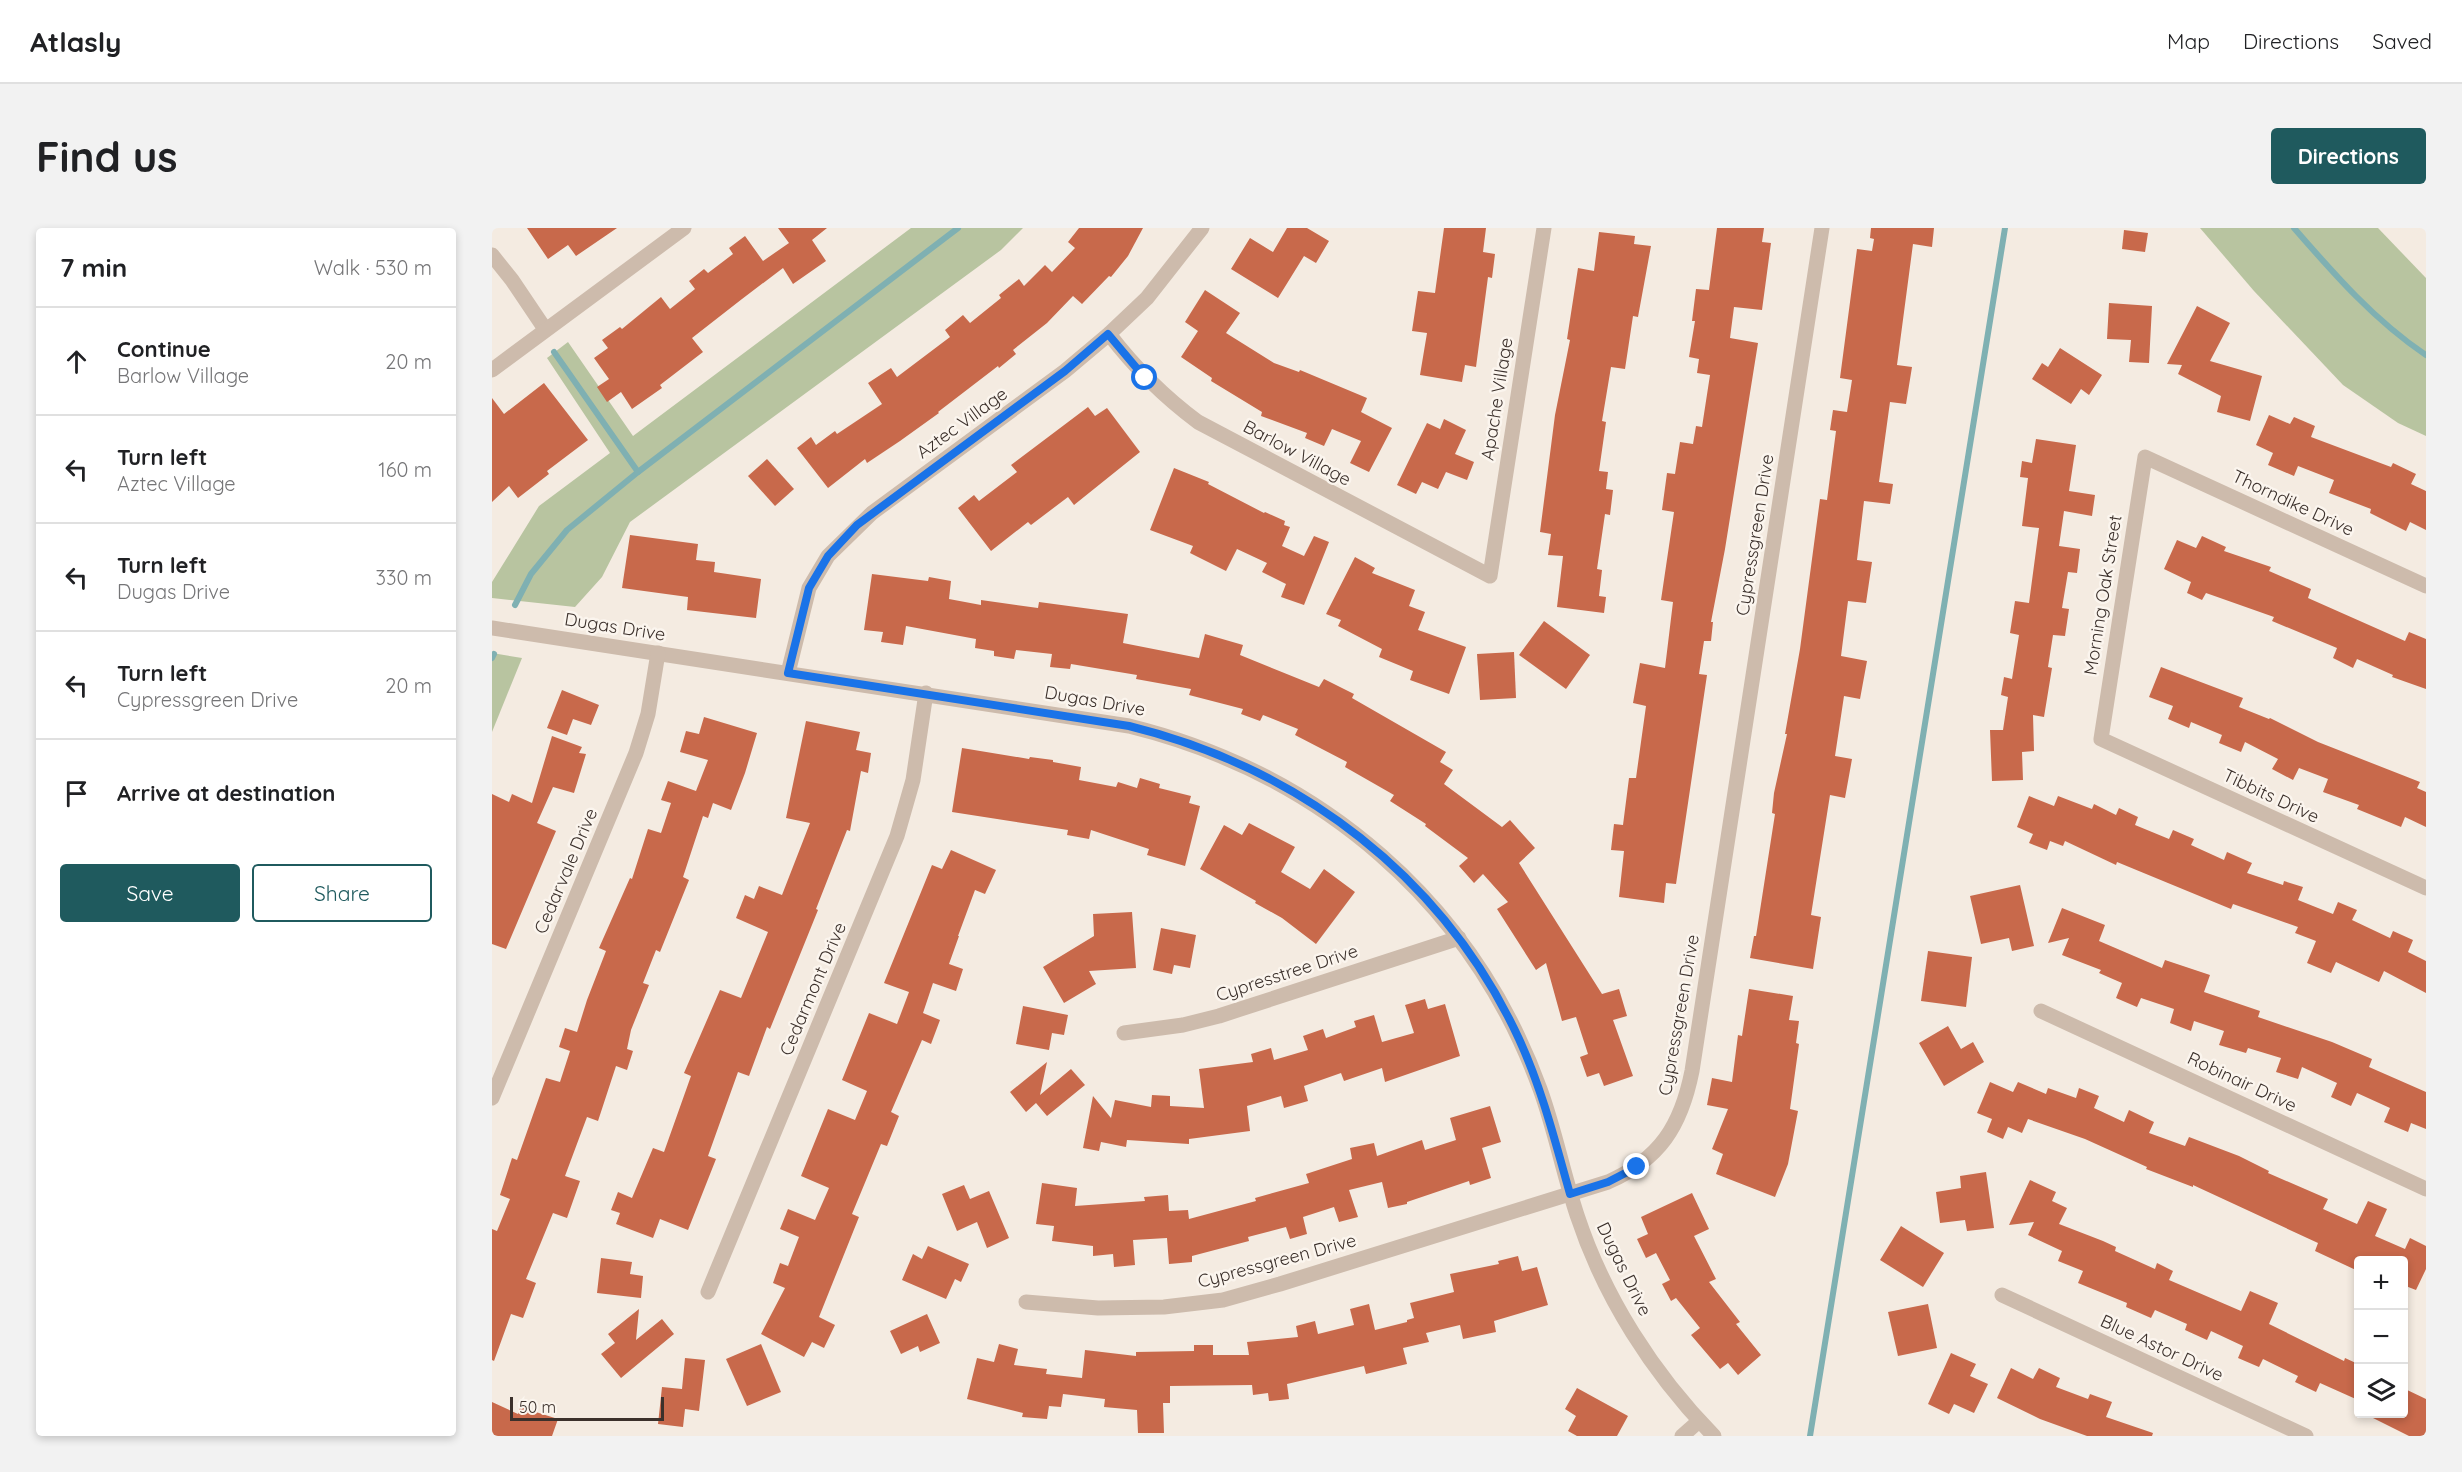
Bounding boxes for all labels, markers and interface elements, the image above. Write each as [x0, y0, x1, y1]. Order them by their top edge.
text: Atlasly [30, 24, 121, 59]
text: Map [2167, 28, 2210, 54]
text: Directions [2243, 28, 2339, 54]
text: Saved [2372, 28, 2432, 54]
button: Directions [2271, 128, 2426, 184]
text: Find us [36, 130, 178, 183]
text: 7 min [60, 251, 127, 284]
text: Walk · 530 m [314, 255, 432, 280]
text: Continue [117, 335, 211, 363]
street label: Apache Village [1475, 336, 1518, 462]
icon: ahead [60, 345, 93, 378]
text: 20 m [385, 349, 432, 374]
text: Barlow Village [117, 363, 249, 388]
route start [1131, 364, 1157, 390]
street label: Aztec Village [912, 382, 1012, 463]
street label: Barlow Village [1239, 414, 1355, 491]
text: Turn left [117, 443, 207, 471]
icon: left [60, 453, 93, 486]
street label: Cypressgreen Drive [1730, 453, 1779, 617]
text: 160 m [378, 457, 432, 482]
street label: Thorndike Drive [2229, 464, 2358, 541]
text: Aztec Village [117, 471, 236, 496]
street label: Morning Oak Street [2078, 513, 2127, 677]
text: Turn left [117, 551, 207, 579]
icon: left [60, 561, 93, 594]
text: 330 m [375, 565, 432, 590]
text: Dugas Drive [117, 579, 230, 604]
street label: Dugas Drive [563, 607, 667, 646]
text: Turn left [117, 659, 207, 687]
icon: left [60, 669, 93, 702]
text: 20 m [385, 673, 432, 698]
street label: Dugas Drive [1043, 680, 1147, 721]
text: Cypressgreen Drive [117, 687, 298, 712]
street label: Tibbits Drive [2219, 763, 2323, 828]
icon: arrive [60, 777, 93, 810]
text: Arrive at destination [117, 779, 335, 807]
street label: Cedarvale Drive [529, 804, 602, 937]
button: Save [60, 864, 240, 922]
button: Share [252, 864, 432, 922]
street label: Cedarmont Drive [774, 919, 851, 1059]
street label: Cypressgreen Drive [1653, 933, 1704, 1097]
street label: Cypresstree Drive [1213, 939, 1361, 1006]
street label: Robinair Drive [2184, 1046, 2301, 1117]
route end [1623, 1153, 1649, 1179]
street label: Dugas Drive [1592, 1218, 1657, 1320]
street label: Cypressgreen Drive [1195, 1228, 1359, 1293]
map controls [2354, 1256, 2408, 1418]
button: + [2354, 1256, 2408, 1310]
street label: Blue Astor Drive [2097, 1309, 2227, 1386]
button: − [2354, 1310, 2408, 1364]
button: layers [2354, 1364, 2408, 1418]
scale bar [510, 1394, 664, 1422]
text: 50 m [519, 1397, 556, 1417]

